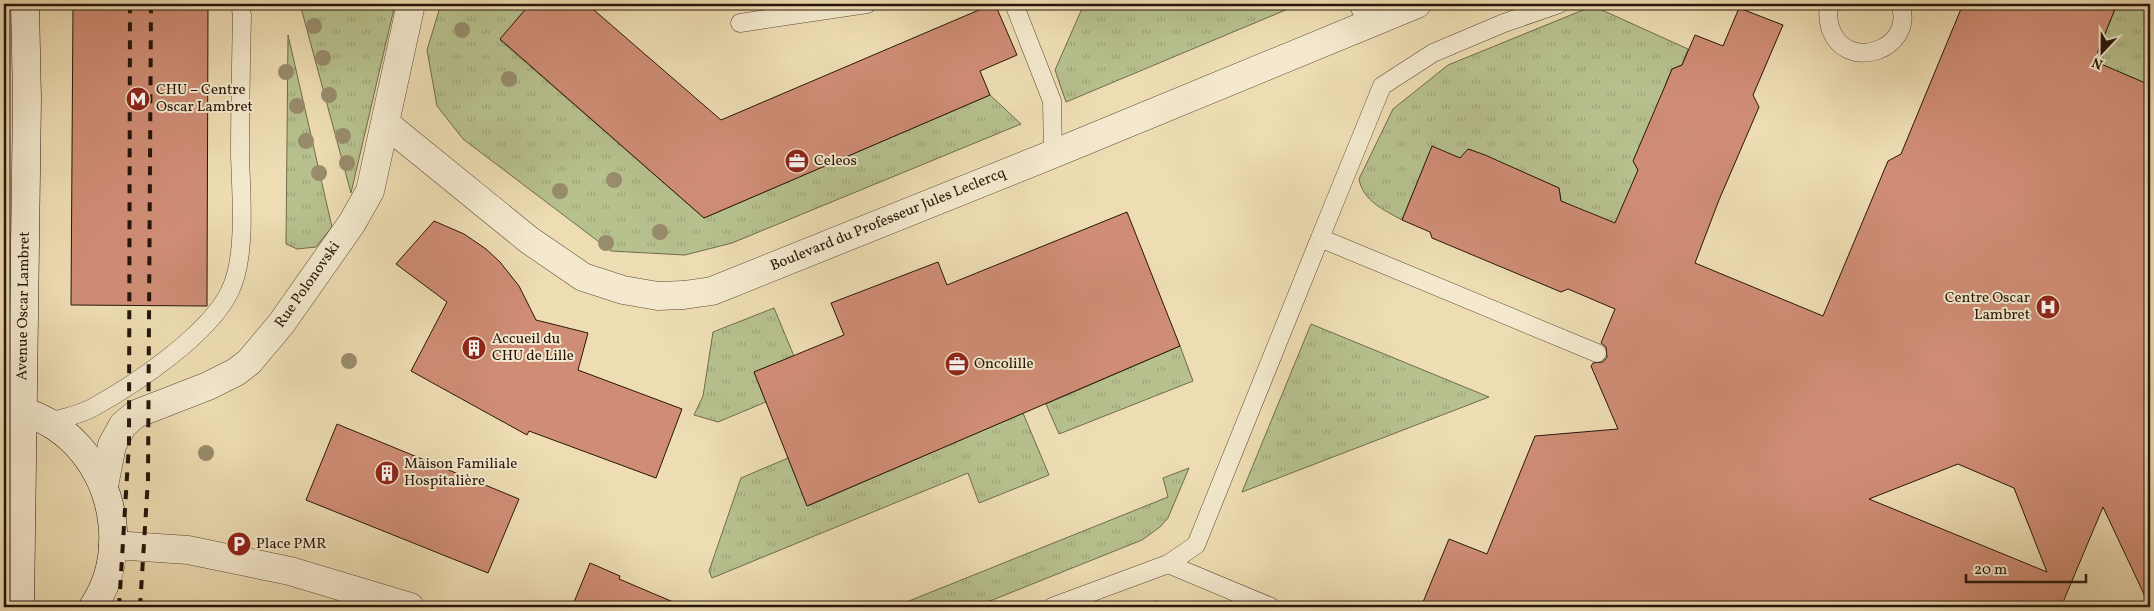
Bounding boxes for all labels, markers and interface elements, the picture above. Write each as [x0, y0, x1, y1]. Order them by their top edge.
north arrow [2076, 28, 2126, 78]
text: N [2089, 52, 2106, 73]
place label: CHU – Centre Oscar Lambret [156, 80, 253, 118]
metro station icon: CHU – Centre Oscar Lambret [125, 86, 151, 112]
office icon: Celeos [784, 148, 810, 174]
place label: Celeos [814, 151, 857, 172]
street label: Boulevard du Professeur Jules Leclercq [767, 163, 1010, 277]
street label: Avenue Oscar Lambret [12, 231, 36, 381]
street label: Rue Polonovski [270, 237, 346, 333]
place label: Centre Oscar Lambret [1945, 288, 2030, 326]
hospital icon: Centre Oscar Lambret [2035, 294, 2061, 320]
place label: Accueil du CHU de Lille [492, 329, 574, 367]
building icon: Accueil du CHU de Lille [461, 335, 487, 361]
office icon: Oncolille [944, 351, 970, 377]
place label: Oncolille [974, 354, 1034, 375]
place label: Maison Familiale Hospitalière [404, 454, 517, 492]
building icon: Maison Familiale Hospitalière [374, 460, 400, 486]
parking icon: Place PMR [226, 531, 252, 557]
place label: Place PMR [256, 534, 326, 555]
scale bar [1966, 551, 2086, 583]
text: 20 m [1974, 560, 2007, 581]

